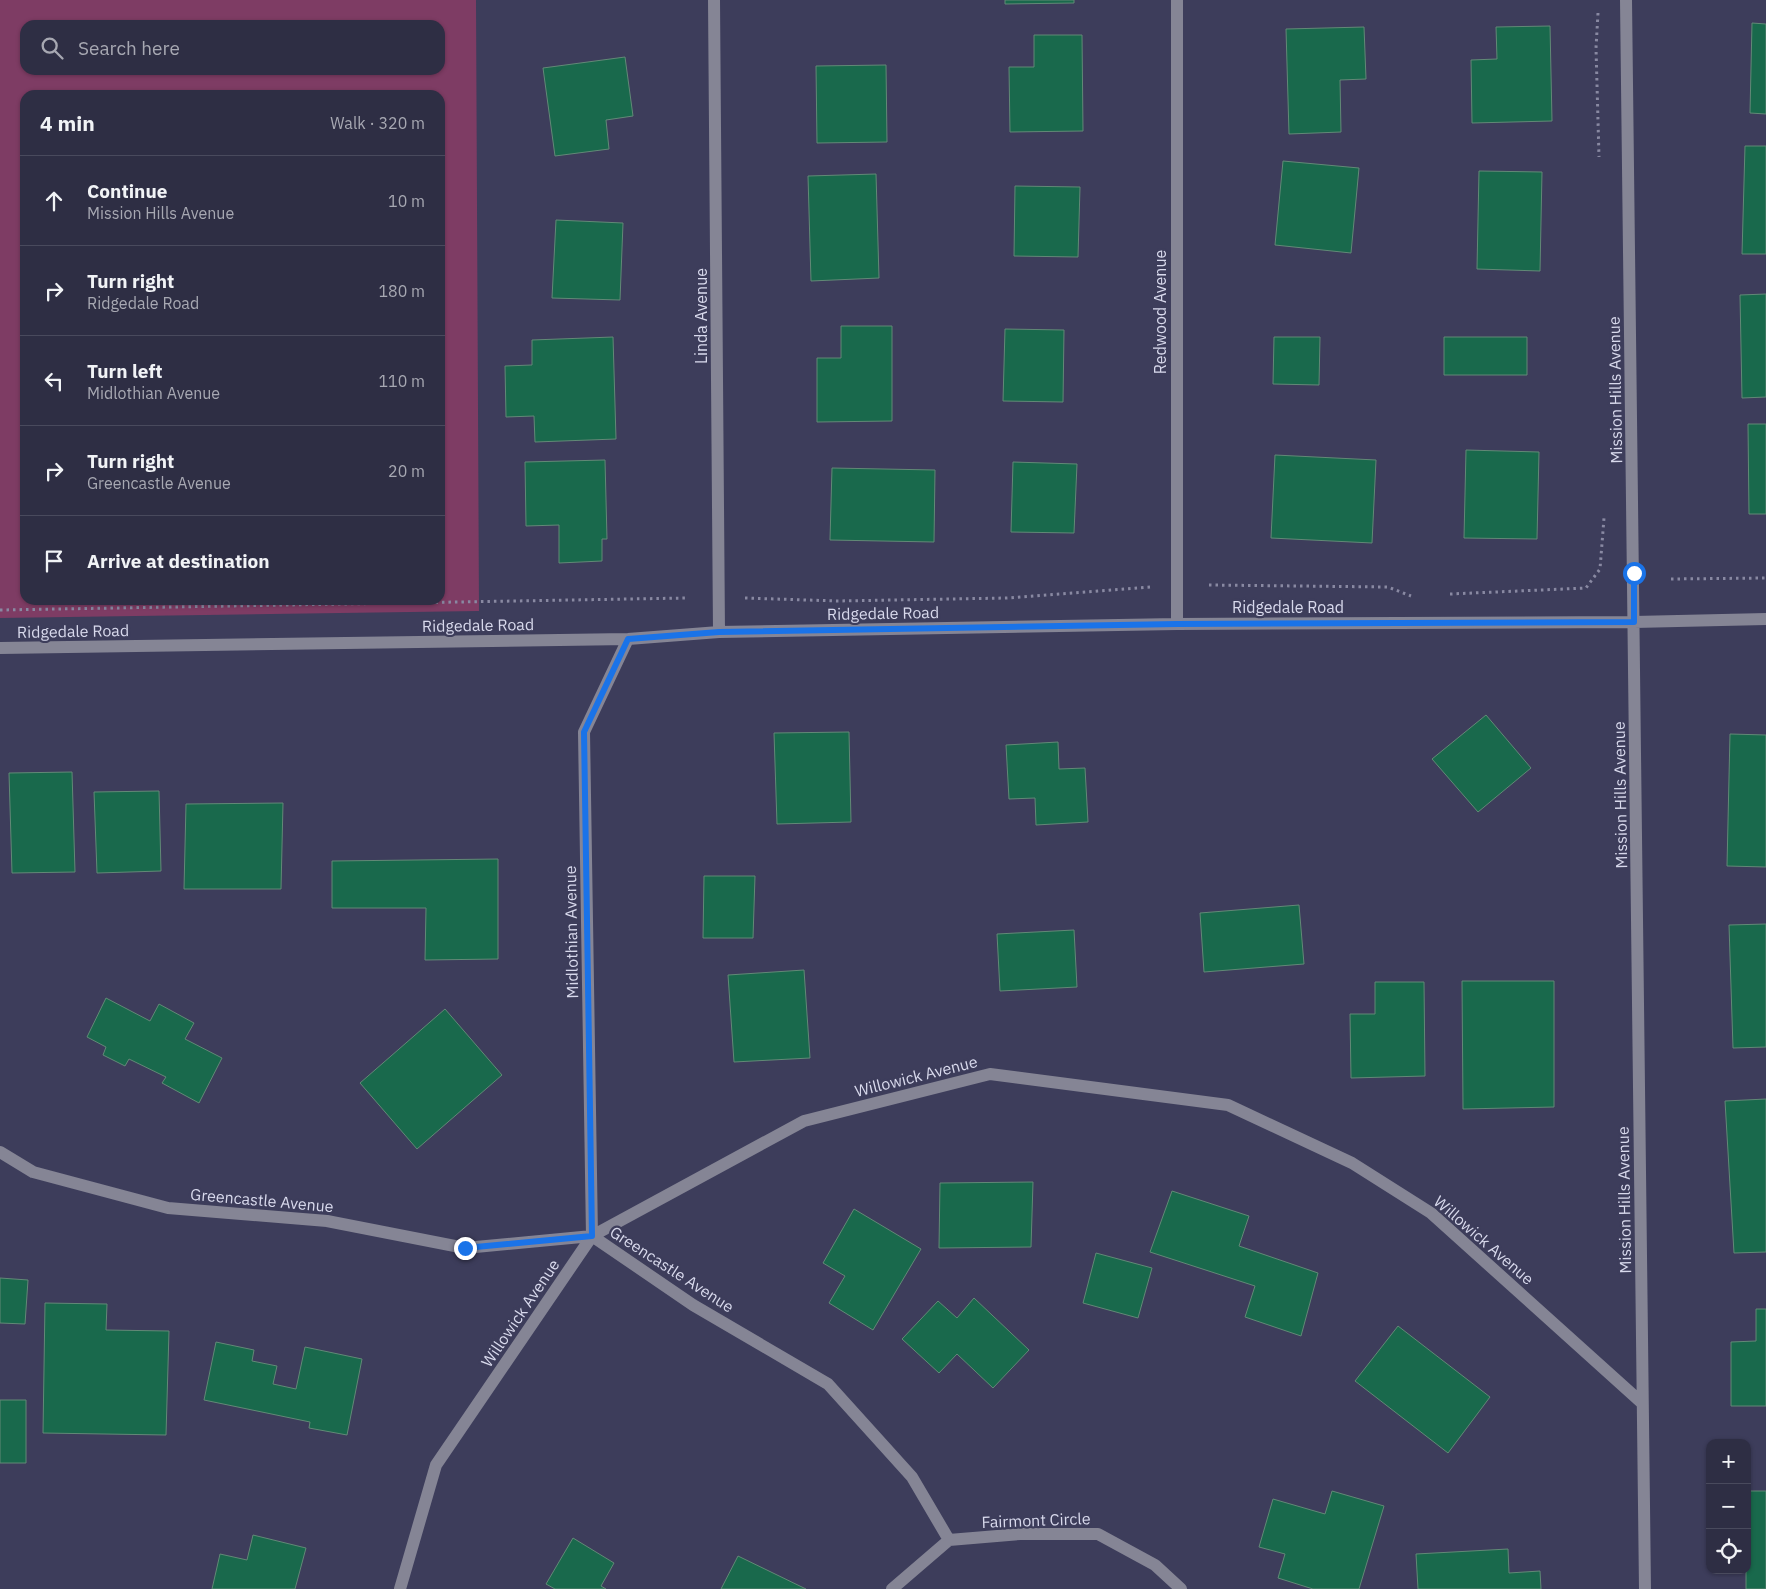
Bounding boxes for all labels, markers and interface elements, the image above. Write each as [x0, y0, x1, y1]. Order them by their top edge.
search box [20, 20, 445, 75]
icon: search [38, 34, 66, 62]
text: Search here [78, 36, 180, 60]
text: 4 min [40, 109, 95, 137]
text: Walk · 320 m [330, 113, 425, 133]
text: Continue [87, 179, 167, 203]
icon: ahead [40, 187, 68, 215]
text: 10 m [388, 191, 425, 211]
text: Mission Hills Avenue [87, 203, 234, 223]
street label: Redwood Avenue [1150, 249, 1170, 374]
street label: Linda Avenue [691, 268, 711, 364]
text: Turn right [87, 269, 174, 293]
icon: right [40, 277, 68, 305]
text: 180 m [378, 281, 425, 301]
text: Ridgedale Road [87, 293, 199, 313]
street label: Mission Hills Avenue [1604, 316, 1626, 464]
text: Turn left [87, 359, 163, 383]
icon: left [40, 367, 68, 395]
text: 110 m [378, 371, 425, 391]
text: Midlothian Avenue [87, 383, 220, 403]
text: Turn right [87, 449, 174, 473]
icon: right [40, 457, 68, 485]
text: 20 m [388, 461, 425, 481]
text: Greencastle Avenue [87, 473, 231, 493]
icon: arrive [40, 547, 68, 575]
text: Arrive at destination [87, 549, 270, 573]
route start [1623, 562, 1646, 585]
street label: Ridgedale Road [1232, 597, 1344, 617]
street label: Ridgedale Road [827, 602, 939, 624]
street label: Ridgedale Road [422, 614, 534, 636]
street label: Ridgedale Road [17, 620, 129, 642]
street label: Mission Hills Avenue [1609, 721, 1631, 869]
street label: Midlothian Avenue [560, 865, 582, 999]
street label: Willowick Avenue [853, 1051, 980, 1101]
street label: Mission Hills Avenue [1613, 1126, 1635, 1274]
street label: Greencastle Avenue [190, 1184, 335, 1216]
street label: Willowick Avenue [1430, 1191, 1538, 1289]
street label: Greencastle Avenue [606, 1221, 738, 1317]
route end [454, 1237, 477, 1260]
street label: Willowick Avenue [477, 1255, 564, 1371]
map controls [1706, 1439, 1751, 1574]
button: + [1706, 1439, 1751, 1484]
button: − [1706, 1484, 1751, 1529]
street label: Fairmont Circle [981, 1508, 1091, 1532]
button: locate [1706, 1529, 1751, 1574]

